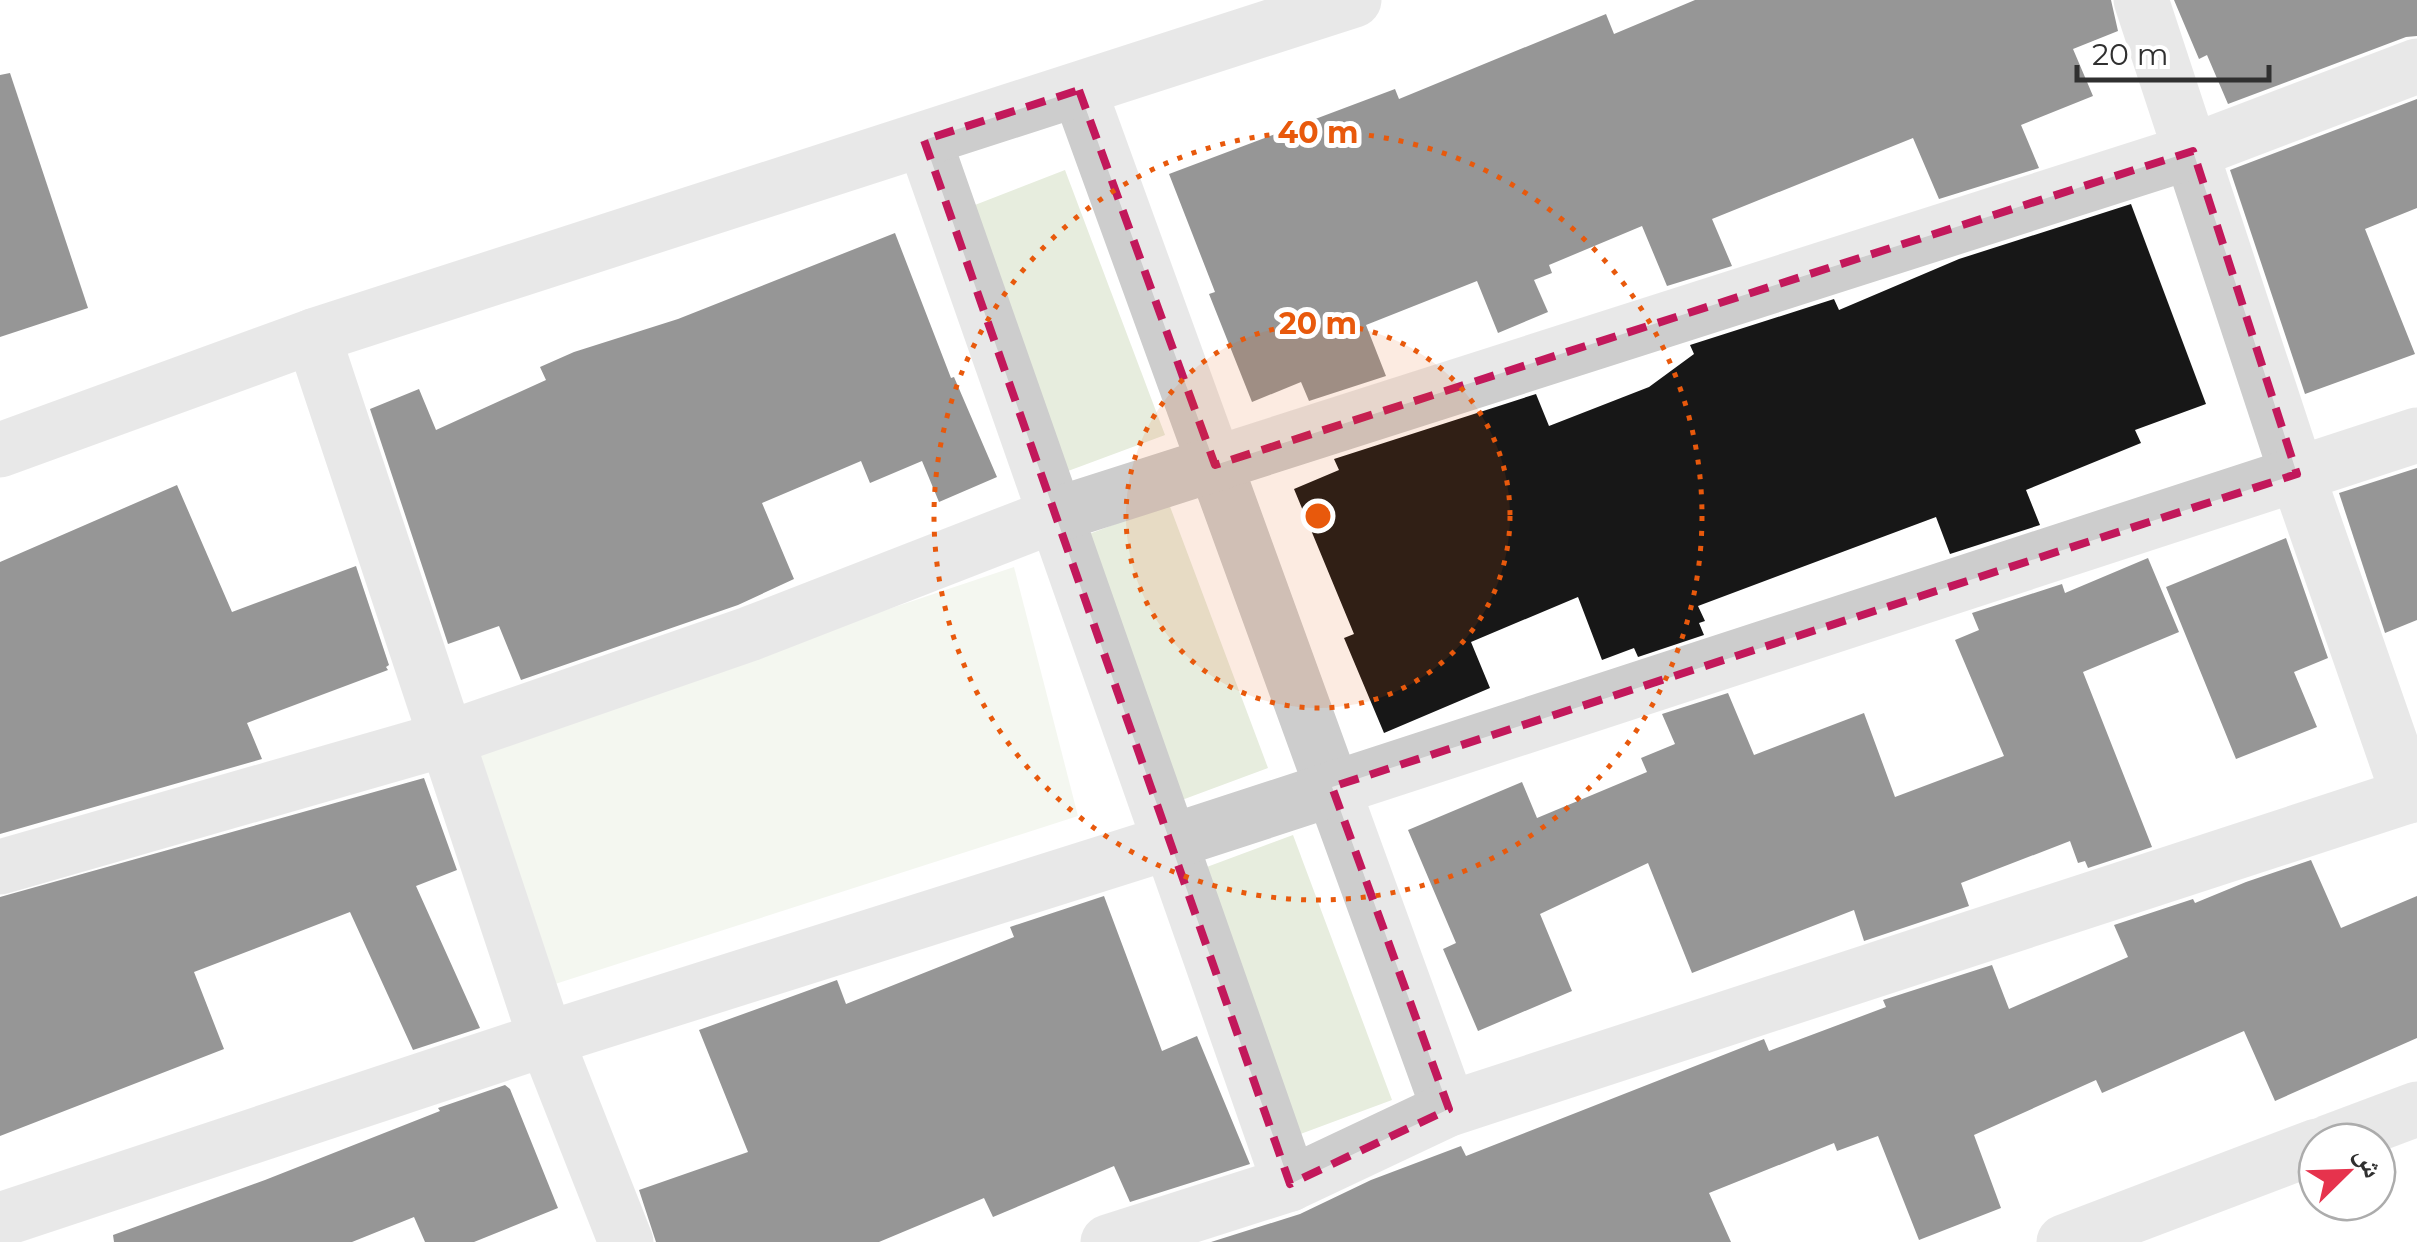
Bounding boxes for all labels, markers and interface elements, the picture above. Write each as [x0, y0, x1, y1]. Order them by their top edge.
scale bar [2077, 20, 2270, 82]
text: 20 m [2092, 36, 2169, 73]
text: 40 m [1278, 114, 1359, 151]
text: 20 m [1279, 305, 1357, 342]
centre of rings [1300, 498, 1336, 534]
north arrow [2297, 1122, 2397, 1222]
text: ش [2349, 1142, 2391, 1183]

